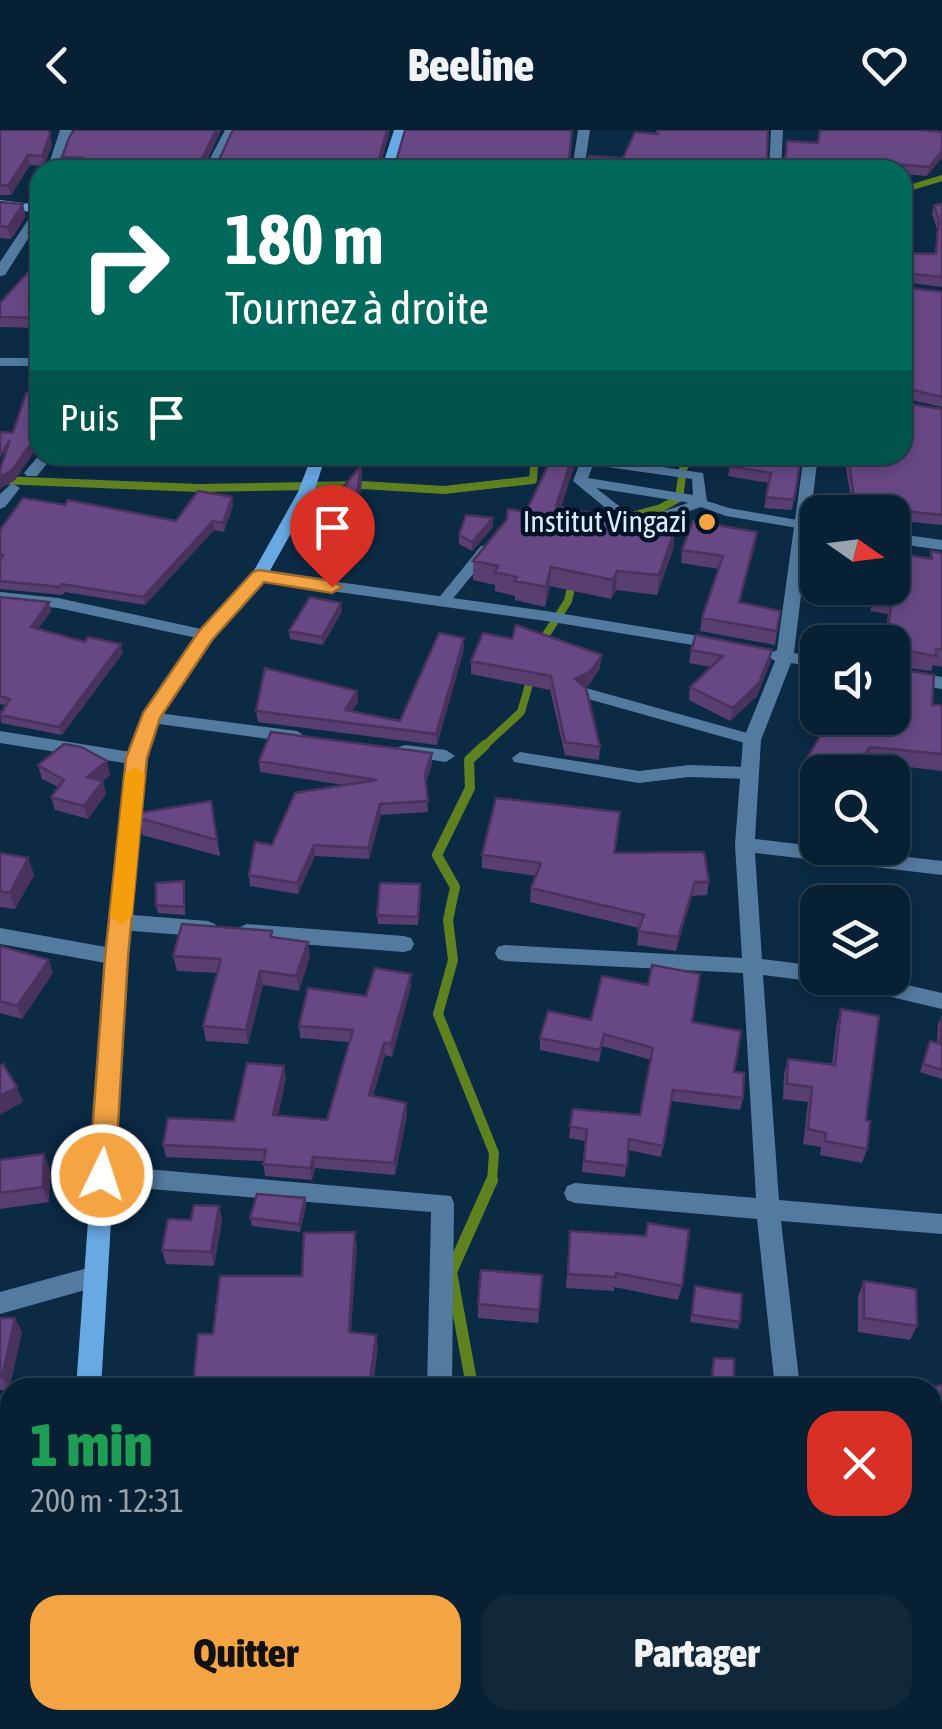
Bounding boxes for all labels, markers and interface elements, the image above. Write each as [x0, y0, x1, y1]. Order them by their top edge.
icon: back [30, 38, 85, 93]
icon: heart [857, 38, 912, 93]
text: Beeline [408, 39, 534, 91]
text: 180 m [225, 199, 384, 279]
icon: right [60, 200, 190, 330]
text: Tournez à droite [225, 282, 489, 334]
icon: arrive [139, 390, 194, 445]
text: Puis [60, 396, 119, 439]
pin [290, 485, 375, 588]
north arrow [800, 495, 910, 605]
map controls [800, 495, 910, 995]
icon: arrive [305, 500, 360, 555]
place label: Institut Vingazi [523, 504, 687, 538]
marker: Institut Vingazi [696, 511, 718, 533]
button: sound [800, 625, 910, 735]
button: search [800, 755, 910, 865]
button: layers [800, 885, 910, 995]
position arrow [50, 1123, 154, 1227]
text: 1 min [30, 1410, 153, 1479]
button: close [807, 1411, 912, 1516]
text: 200 m · 12:31 [30, 1482, 184, 1519]
button: Quitter [30, 1595, 461, 1710]
button: Partager [481, 1595, 912, 1710]

